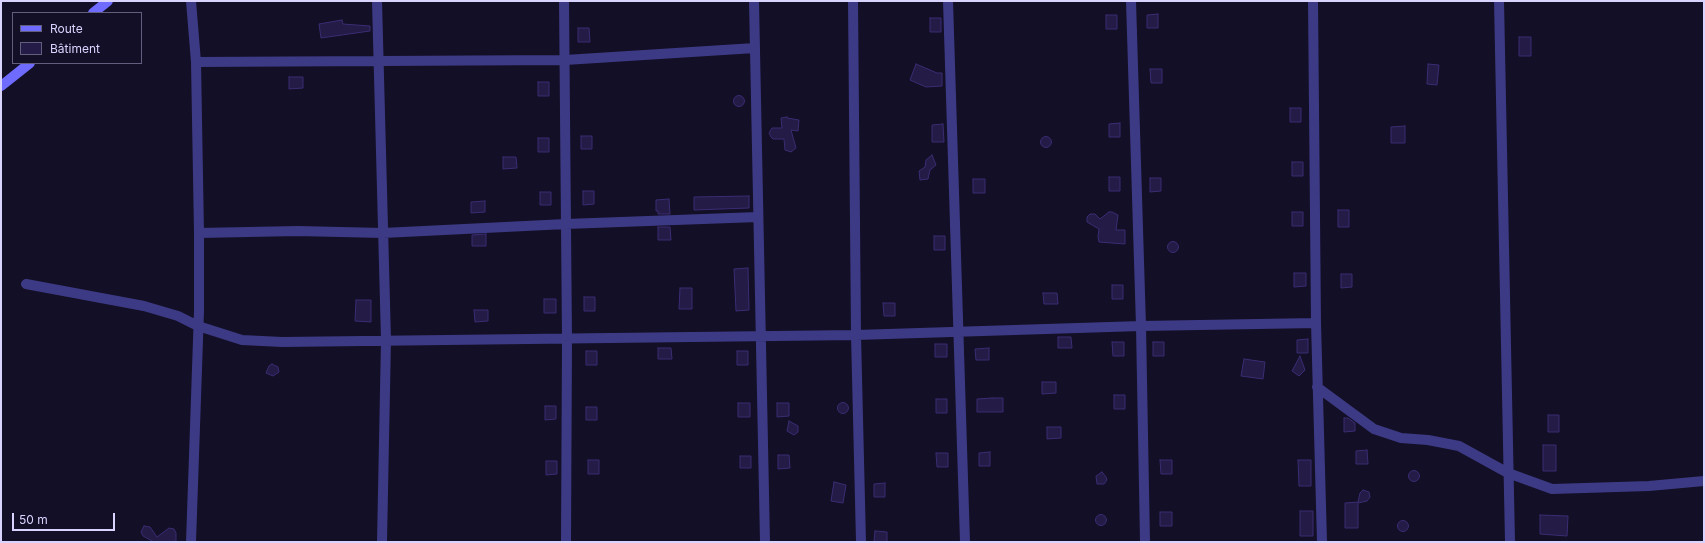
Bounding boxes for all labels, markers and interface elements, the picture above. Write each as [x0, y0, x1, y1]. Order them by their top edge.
legend [12, 12, 142, 64]
text: Route [50, 21, 83, 36]
text: Bâtiment [50, 41, 100, 56]
scale bar [14, 505, 117, 531]
text: 50 m [19, 512, 48, 527]

